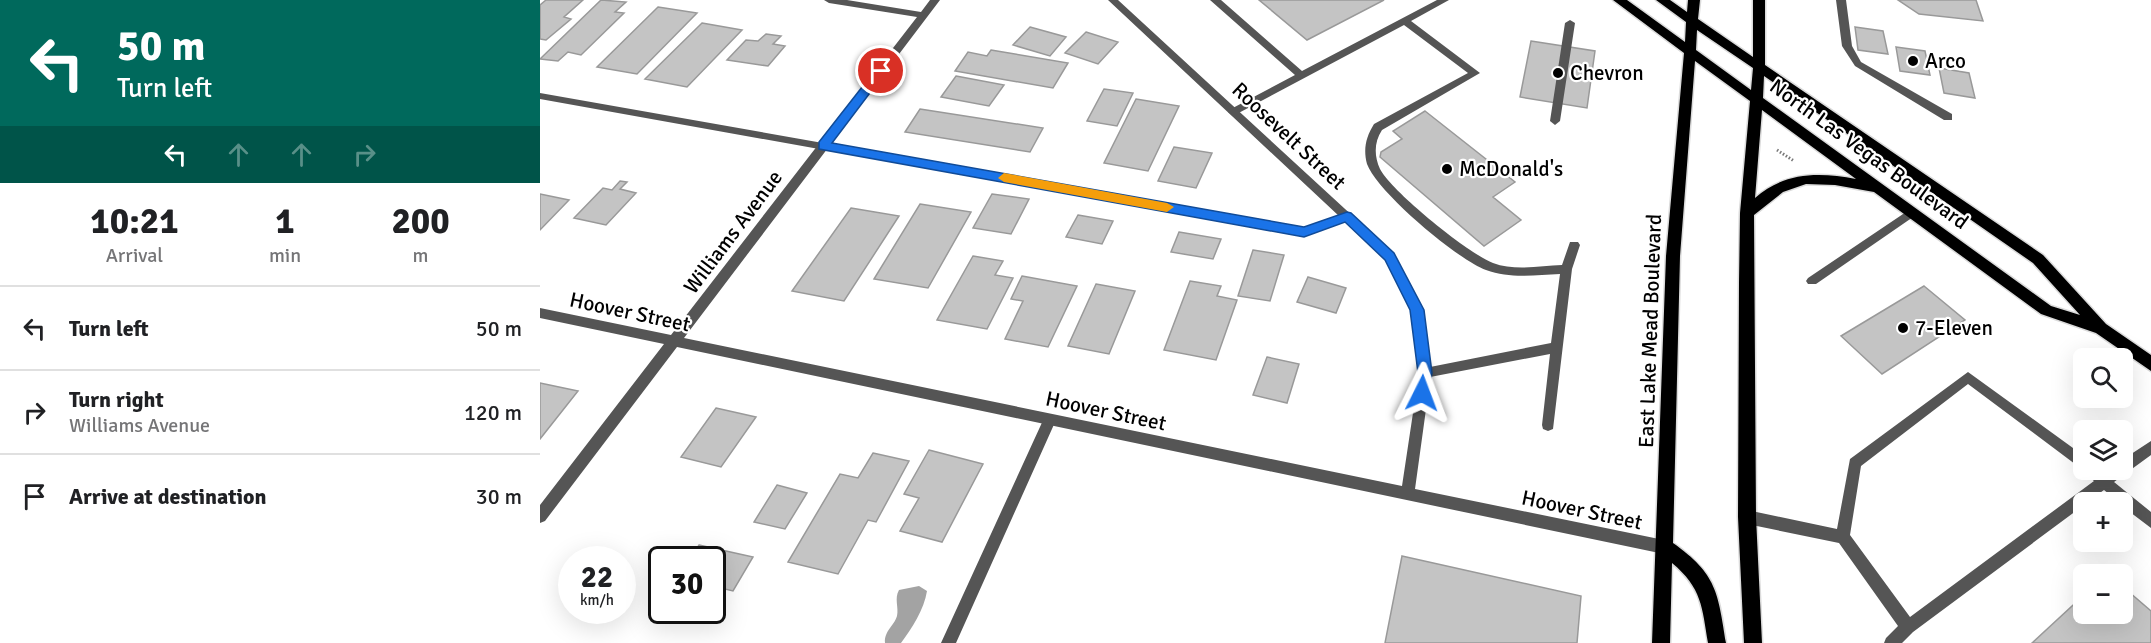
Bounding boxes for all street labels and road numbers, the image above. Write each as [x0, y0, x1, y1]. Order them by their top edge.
street label: North Las Vegas Boulevard [1765, 73, 1973, 235]
street label: Roosevelt Street [1227, 77, 1351, 195]
street label: Williams Avenue [678, 165, 788, 299]
street label: East Lake Mead Boulevard [1633, 214, 1667, 448]
street label: Hoover Street [567, 287, 693, 337]
street label: Hoover Street [1043, 386, 1169, 436]
street label: Hoover Street [1519, 485, 1645, 535]

